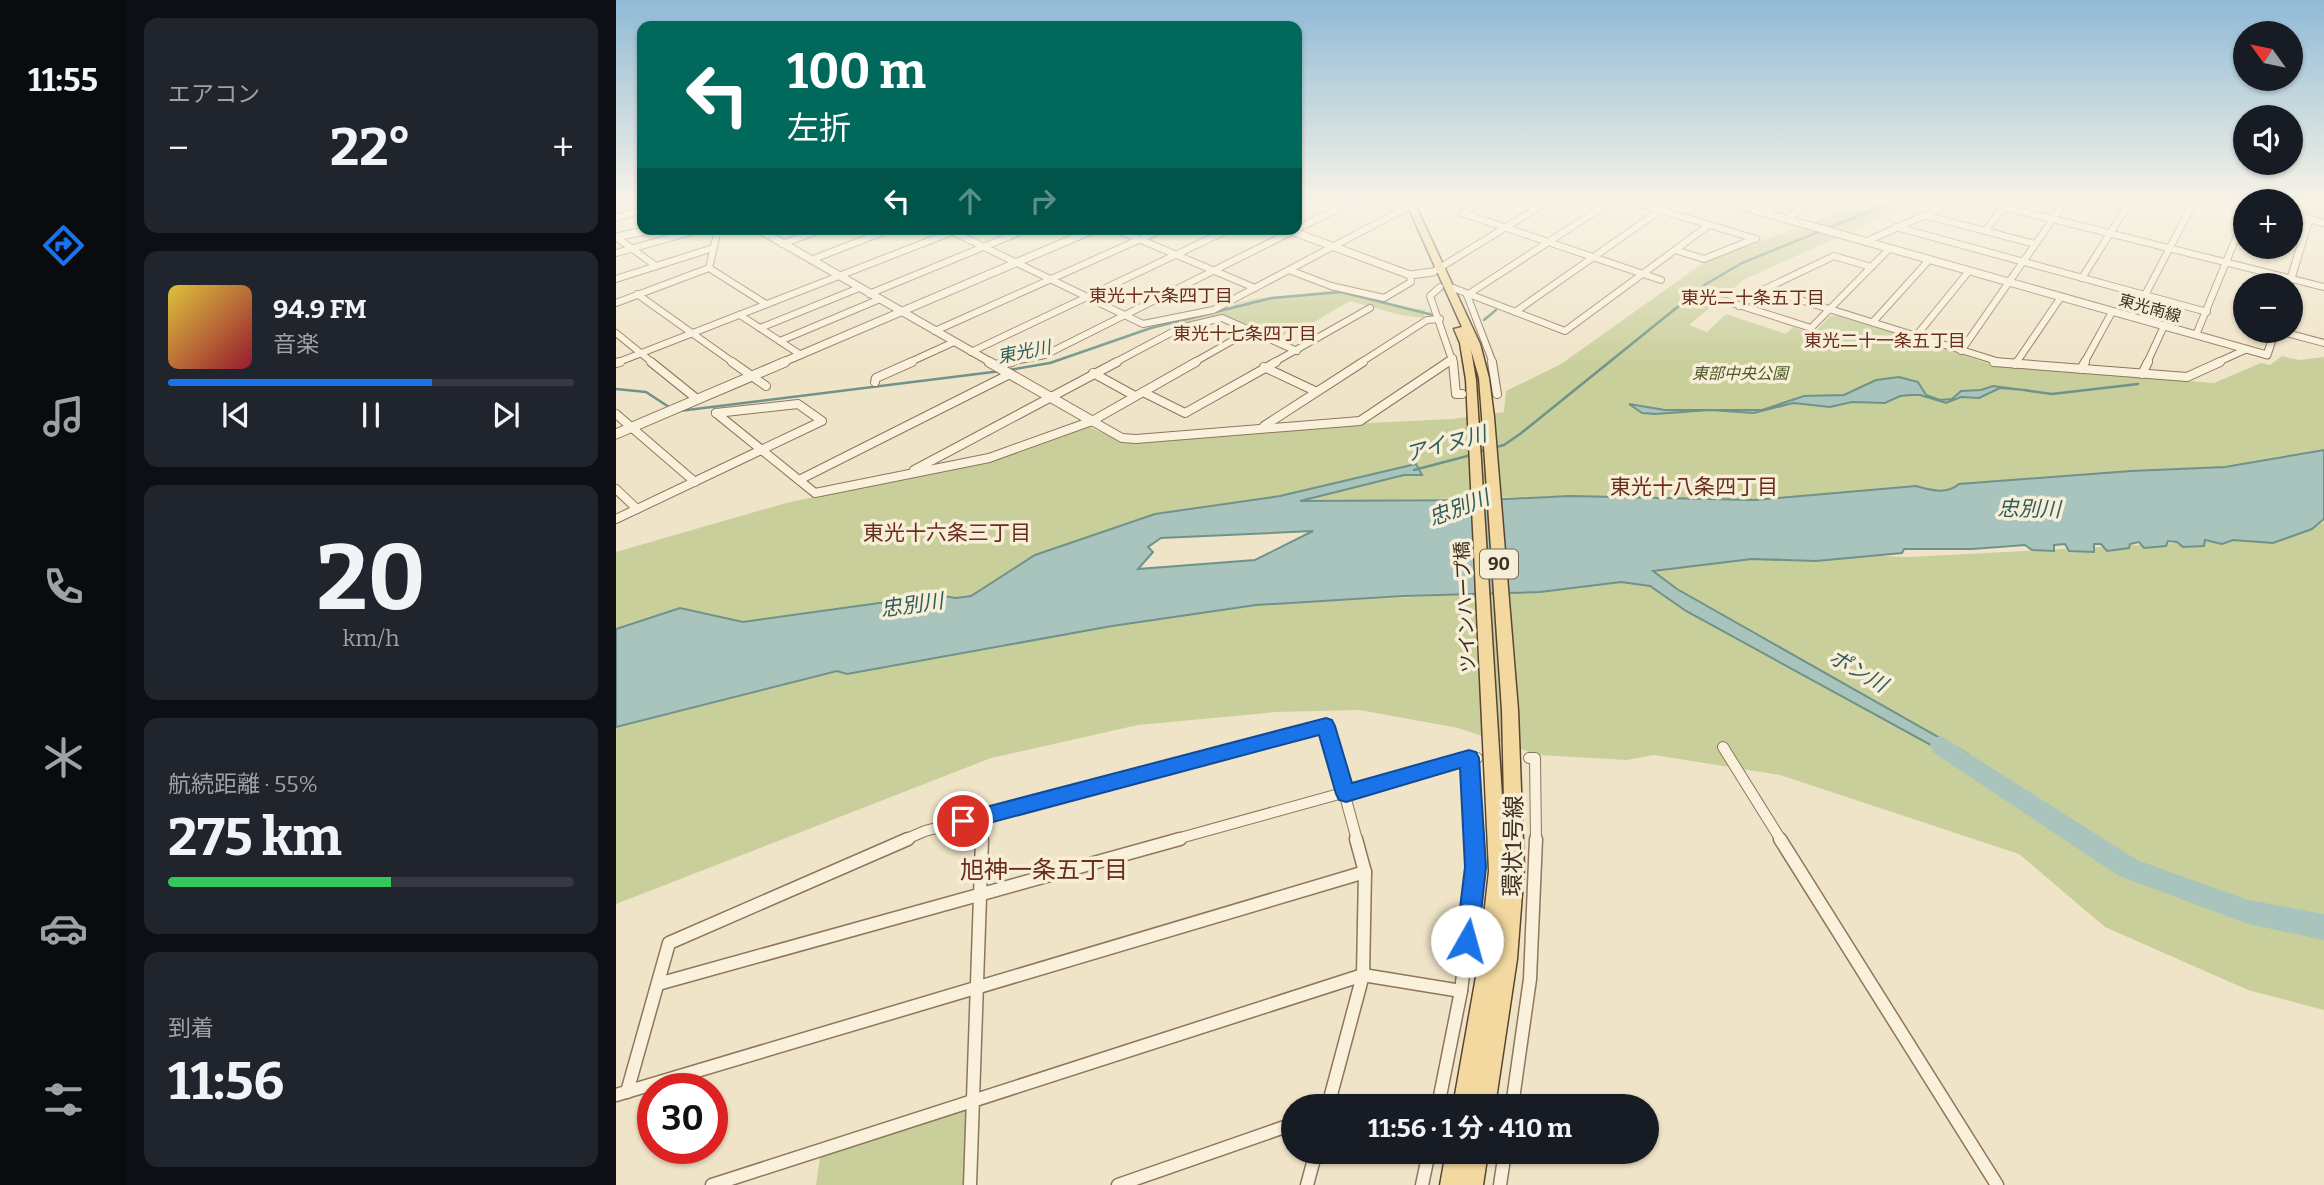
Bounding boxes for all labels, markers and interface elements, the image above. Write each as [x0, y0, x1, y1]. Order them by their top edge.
north arrow [2233, 21, 2303, 91]
map controls [2233, 21, 2303, 343]
text: 100 m [787, 42, 926, 101]
icon: left [672, 49, 763, 140]
text: 11:55 [28, 61, 98, 99]
text: エアコン [168, 80, 260, 108]
button: sound [2233, 105, 2303, 175]
text: 左折 [787, 109, 851, 147]
text: 22° [330, 116, 411, 179]
text: − [168, 125, 189, 171]
text: + [552, 125, 574, 171]
icon: left [878, 182, 916, 220]
icon: ahead [951, 182, 989, 220]
icon: right [1024, 182, 1062, 220]
button: + [2233, 189, 2303, 259]
icon: directions [39, 221, 88, 270]
button: − [2233, 273, 2303, 343]
district label: 東光十六条四丁目 [1089, 285, 1233, 307]
district label: 東光二十条五丁目 [1681, 287, 1825, 309]
street label: 東光南線 [2117, 290, 2183, 326]
text: 94.9 FM [273, 294, 367, 325]
district label: 東光十七条四丁目 [1173, 323, 1317, 345]
text: 音楽 [273, 330, 319, 358]
district label: 東光二十一条五丁目 [1804, 330, 1966, 352]
water label: 東光川 [995, 336, 1055, 368]
park label: 東部中央公園 [1692, 364, 1790, 383]
icon: music [39, 392, 88, 441]
icon: previous [217, 396, 255, 434]
icon: pause [352, 396, 390, 434]
icon: next [487, 396, 525, 434]
water label: アイヌ川 [1403, 420, 1491, 467]
district label: 東光十八条四丁目 [1610, 474, 1778, 500]
water label: 忠別川 [1425, 484, 1495, 531]
water label: 忠別川 [1997, 495, 2063, 523]
district label: 東光十六条三丁目 [863, 520, 1031, 546]
text: 20 [316, 524, 426, 633]
street label: ツインハープ橋 [1450, 541, 1480, 673]
road number: 90 [1480, 550, 1518, 578]
icon: phone [39, 562, 88, 611]
water label: 忠別川 [879, 587, 947, 622]
text: km/h [343, 624, 399, 652]
water label: ポン川 [1824, 644, 1894, 699]
icon: climate [39, 733, 88, 782]
text: 航続距離 · 55% [168, 770, 318, 798]
pin [933, 791, 993, 851]
street label: 環状1号線 [1498, 795, 1528, 897]
icon: arrive [944, 802, 982, 840]
text: 275 km [168, 806, 342, 869]
district label: 旭神一条五丁目 [960, 856, 1128, 884]
icon: car [39, 904, 88, 953]
position arrow [1430, 904, 1504, 978]
text: 到着 [168, 1014, 214, 1042]
text: 11:56 [168, 1050, 284, 1113]
speed limit sign: 30 [637, 1073, 728, 1164]
icon: filters [39, 1075, 88, 1124]
text: 11:56 · 1 分 · 410 m [1368, 1113, 1572, 1144]

